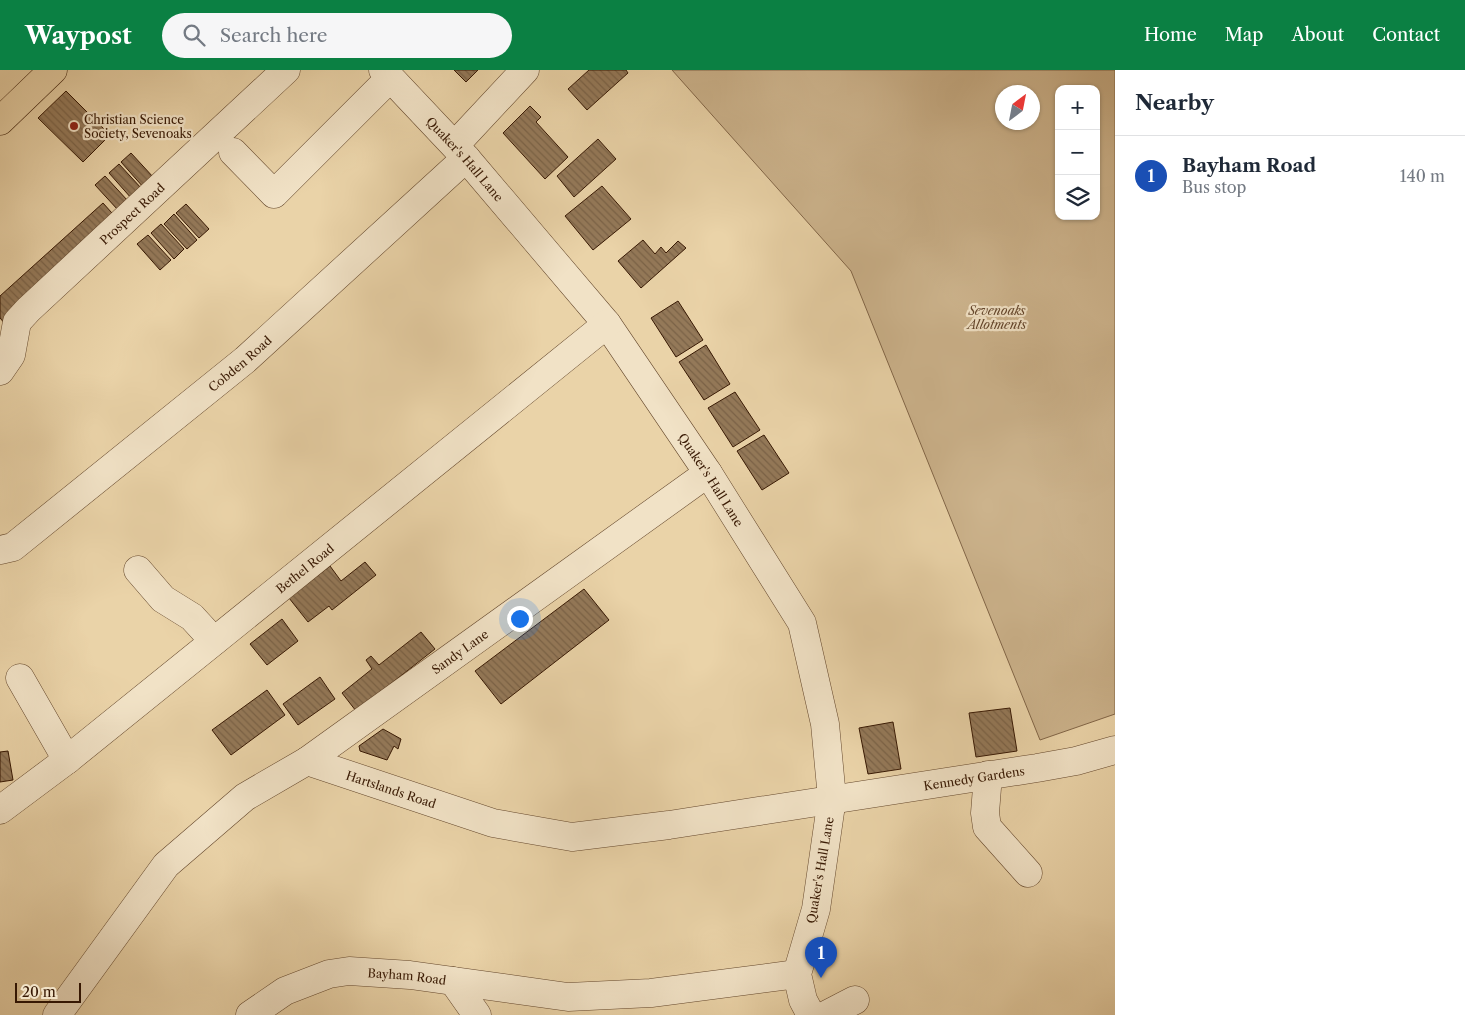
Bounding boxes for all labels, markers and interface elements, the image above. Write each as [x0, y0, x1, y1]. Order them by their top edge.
search box [162, 13, 512, 58]
text: Waypost [25, 21, 132, 50]
icon: search [180, 21, 208, 49]
text: Search here [220, 24, 327, 47]
text: Home [1144, 24, 1197, 46]
text: Map [1225, 24, 1263, 46]
text: About [1291, 24, 1344, 46]
text: Contact [1372, 24, 1440, 46]
north arrow [995, 85, 1040, 130]
map controls [1055, 85, 1100, 220]
button: + [1055, 85, 1100, 130]
text: Nearby [1135, 90, 1214, 115]
place label: Christian Science Society, Sevenoaks [84, 112, 192, 141]
street label: Quaker's Hall Lane [423, 113, 507, 204]
marker: Christian Science Society, Sevenoaks [68, 120, 80, 132]
button: − [1055, 130, 1100, 175]
text: Bayham Road [1182, 154, 1316, 177]
text: 1 [1147, 166, 1155, 186]
text: 140 m [1400, 166, 1445, 186]
button: layers [1055, 175, 1100, 220]
text: Bus stop [1182, 177, 1246, 197]
street label: Prospect Road [96, 179, 168, 247]
park label: Sevenoaks Allotments [966, 303, 1027, 332]
street label: Cobden Road [205, 332, 275, 394]
street label: Quaker's Hall Lane [675, 430, 747, 529]
street label: Bethel Road [273, 540, 337, 596]
your location [507, 606, 533, 632]
street label: Sandy Lane [428, 626, 491, 677]
street label: Kennedy Gardens [922, 763, 1026, 793]
street label: Hartslands Road [344, 767, 439, 811]
street label: Quaker's Hall Lane [803, 815, 837, 925]
pin: 1 [805, 937, 837, 978]
street label: Bayham Road [367, 965, 448, 988]
scale bar [15, 980, 81, 1003]
text: 20 m [22, 983, 56, 1001]

